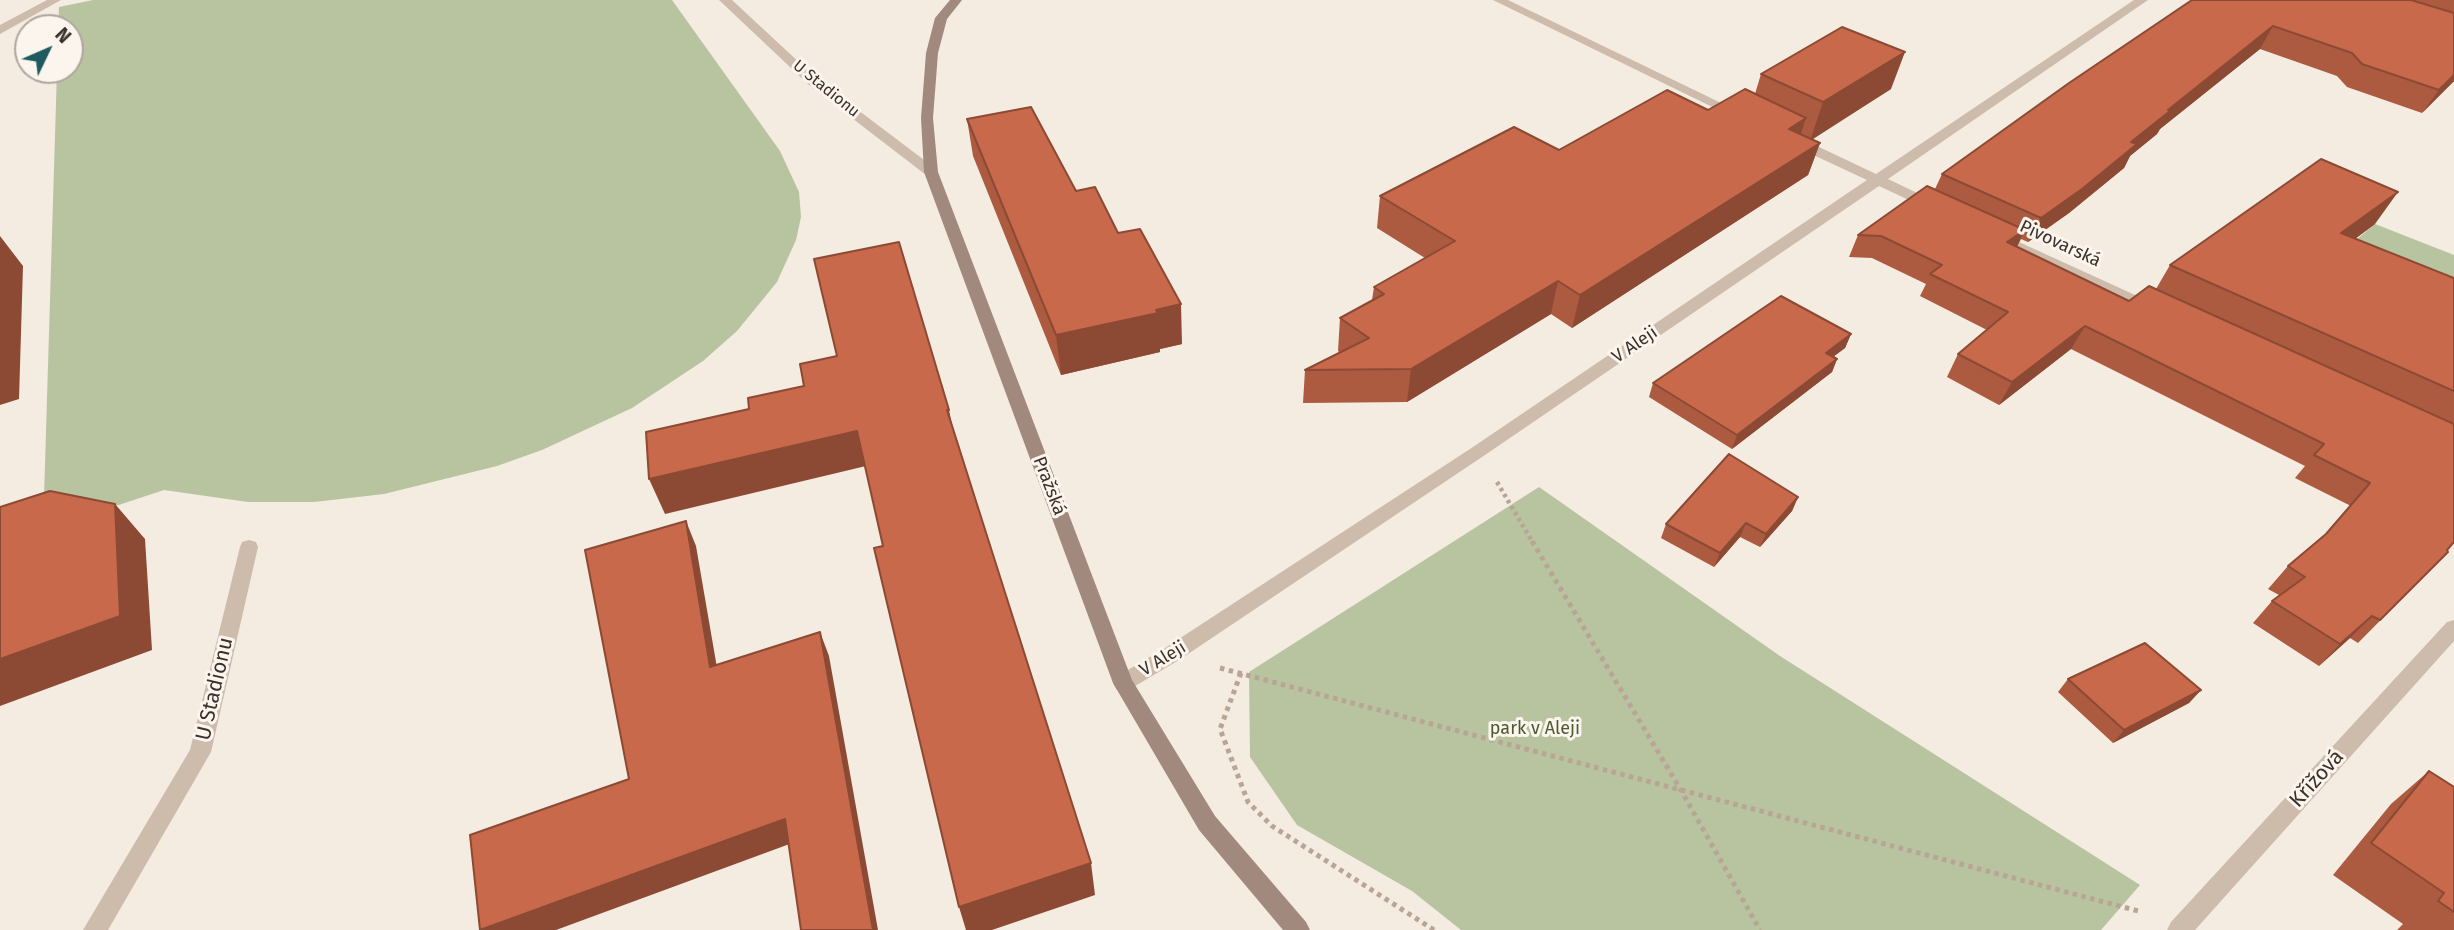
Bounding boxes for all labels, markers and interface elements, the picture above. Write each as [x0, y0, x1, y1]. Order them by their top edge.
north arrow [14, 14, 84, 84]
text: N [50, 23, 76, 48]
street label: U Stadionu [789, 56, 863, 122]
street label: Pivovarská [2016, 216, 2104, 272]
street label: V Aleji [1608, 322, 1662, 368]
street label: Pražská [1028, 454, 1070, 518]
street label: U Stadionu [191, 635, 239, 743]
street label: V Aleji [1136, 637, 1190, 681]
park label: park v Aleji [1490, 718, 1580, 740]
street label: Křížová [2285, 745, 2349, 813]

